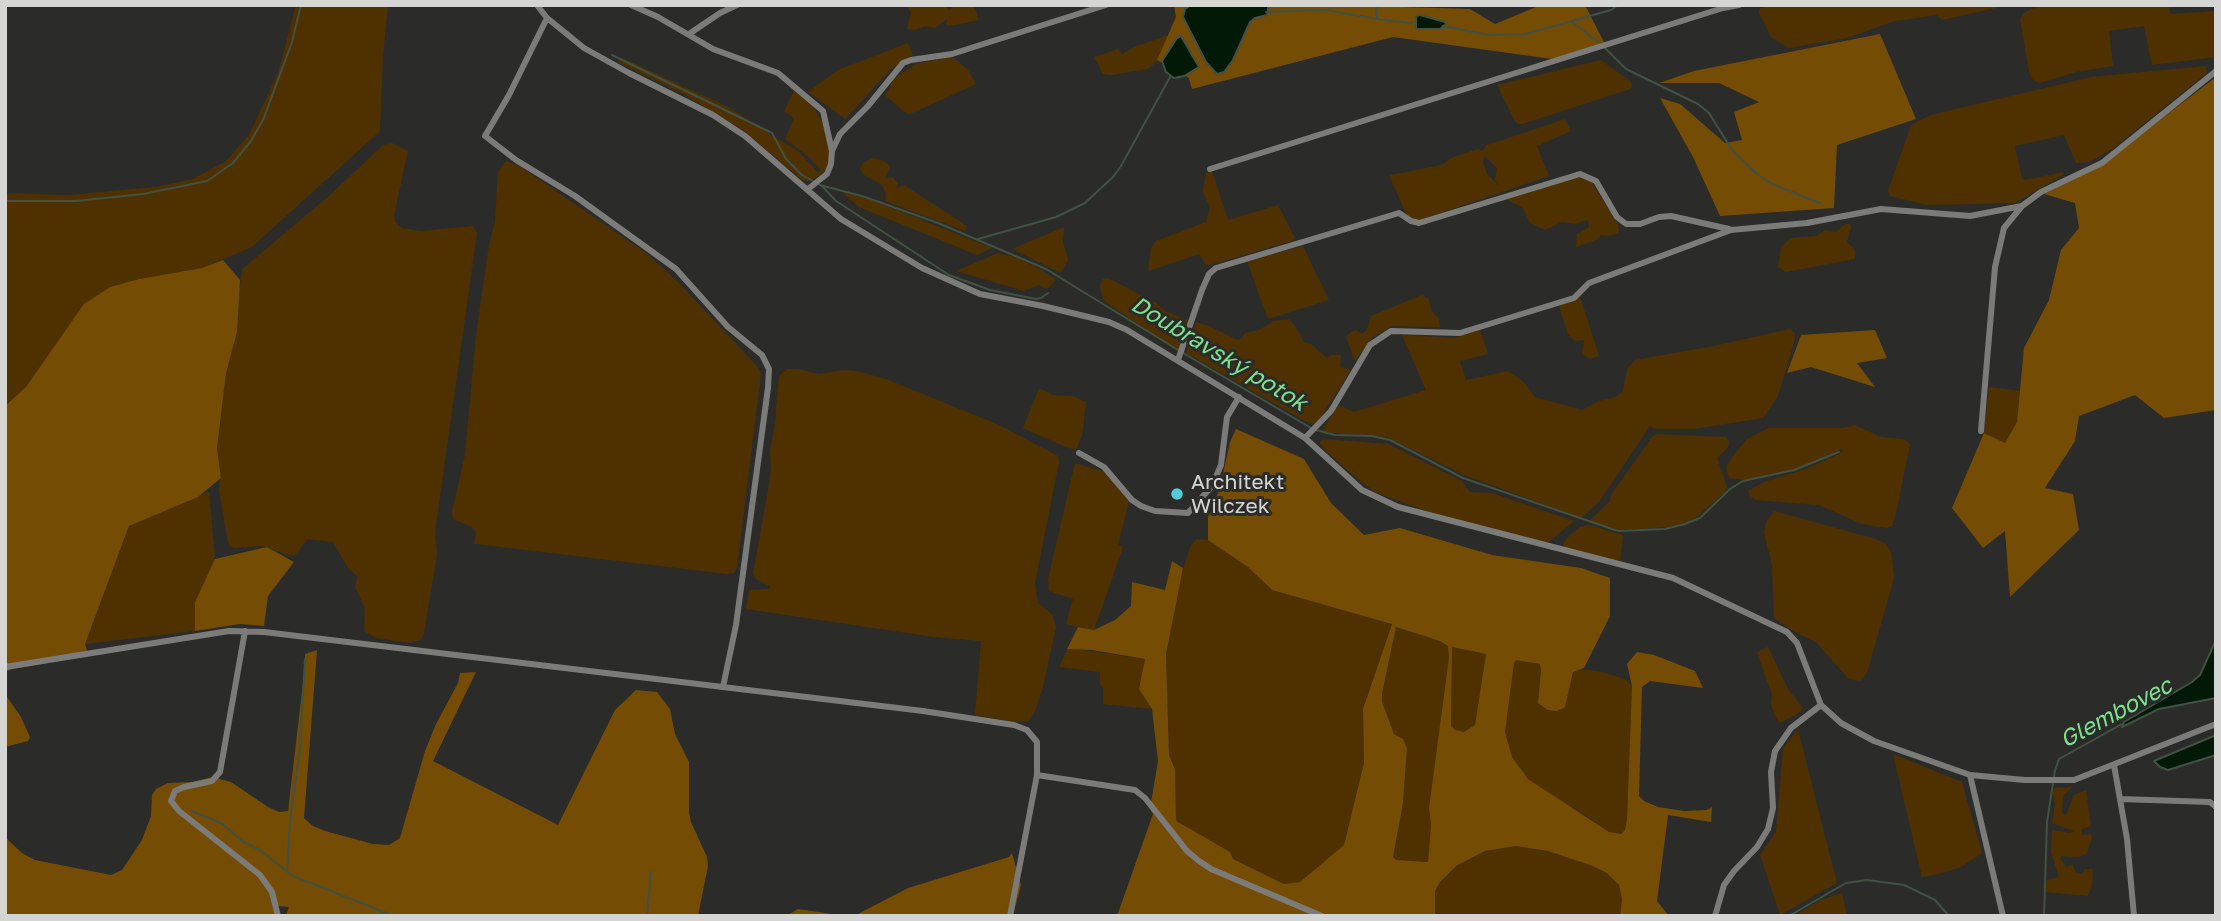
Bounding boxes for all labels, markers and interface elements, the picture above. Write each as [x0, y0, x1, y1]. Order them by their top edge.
water label: Doubravský potok [1126, 291, 1312, 417]
place label: Architekt Wilczek [1191, 469, 1284, 519]
marker: Architekt Wilczek [1169, 486, 1185, 502]
water label: Glembovec [2055, 672, 2177, 754]

